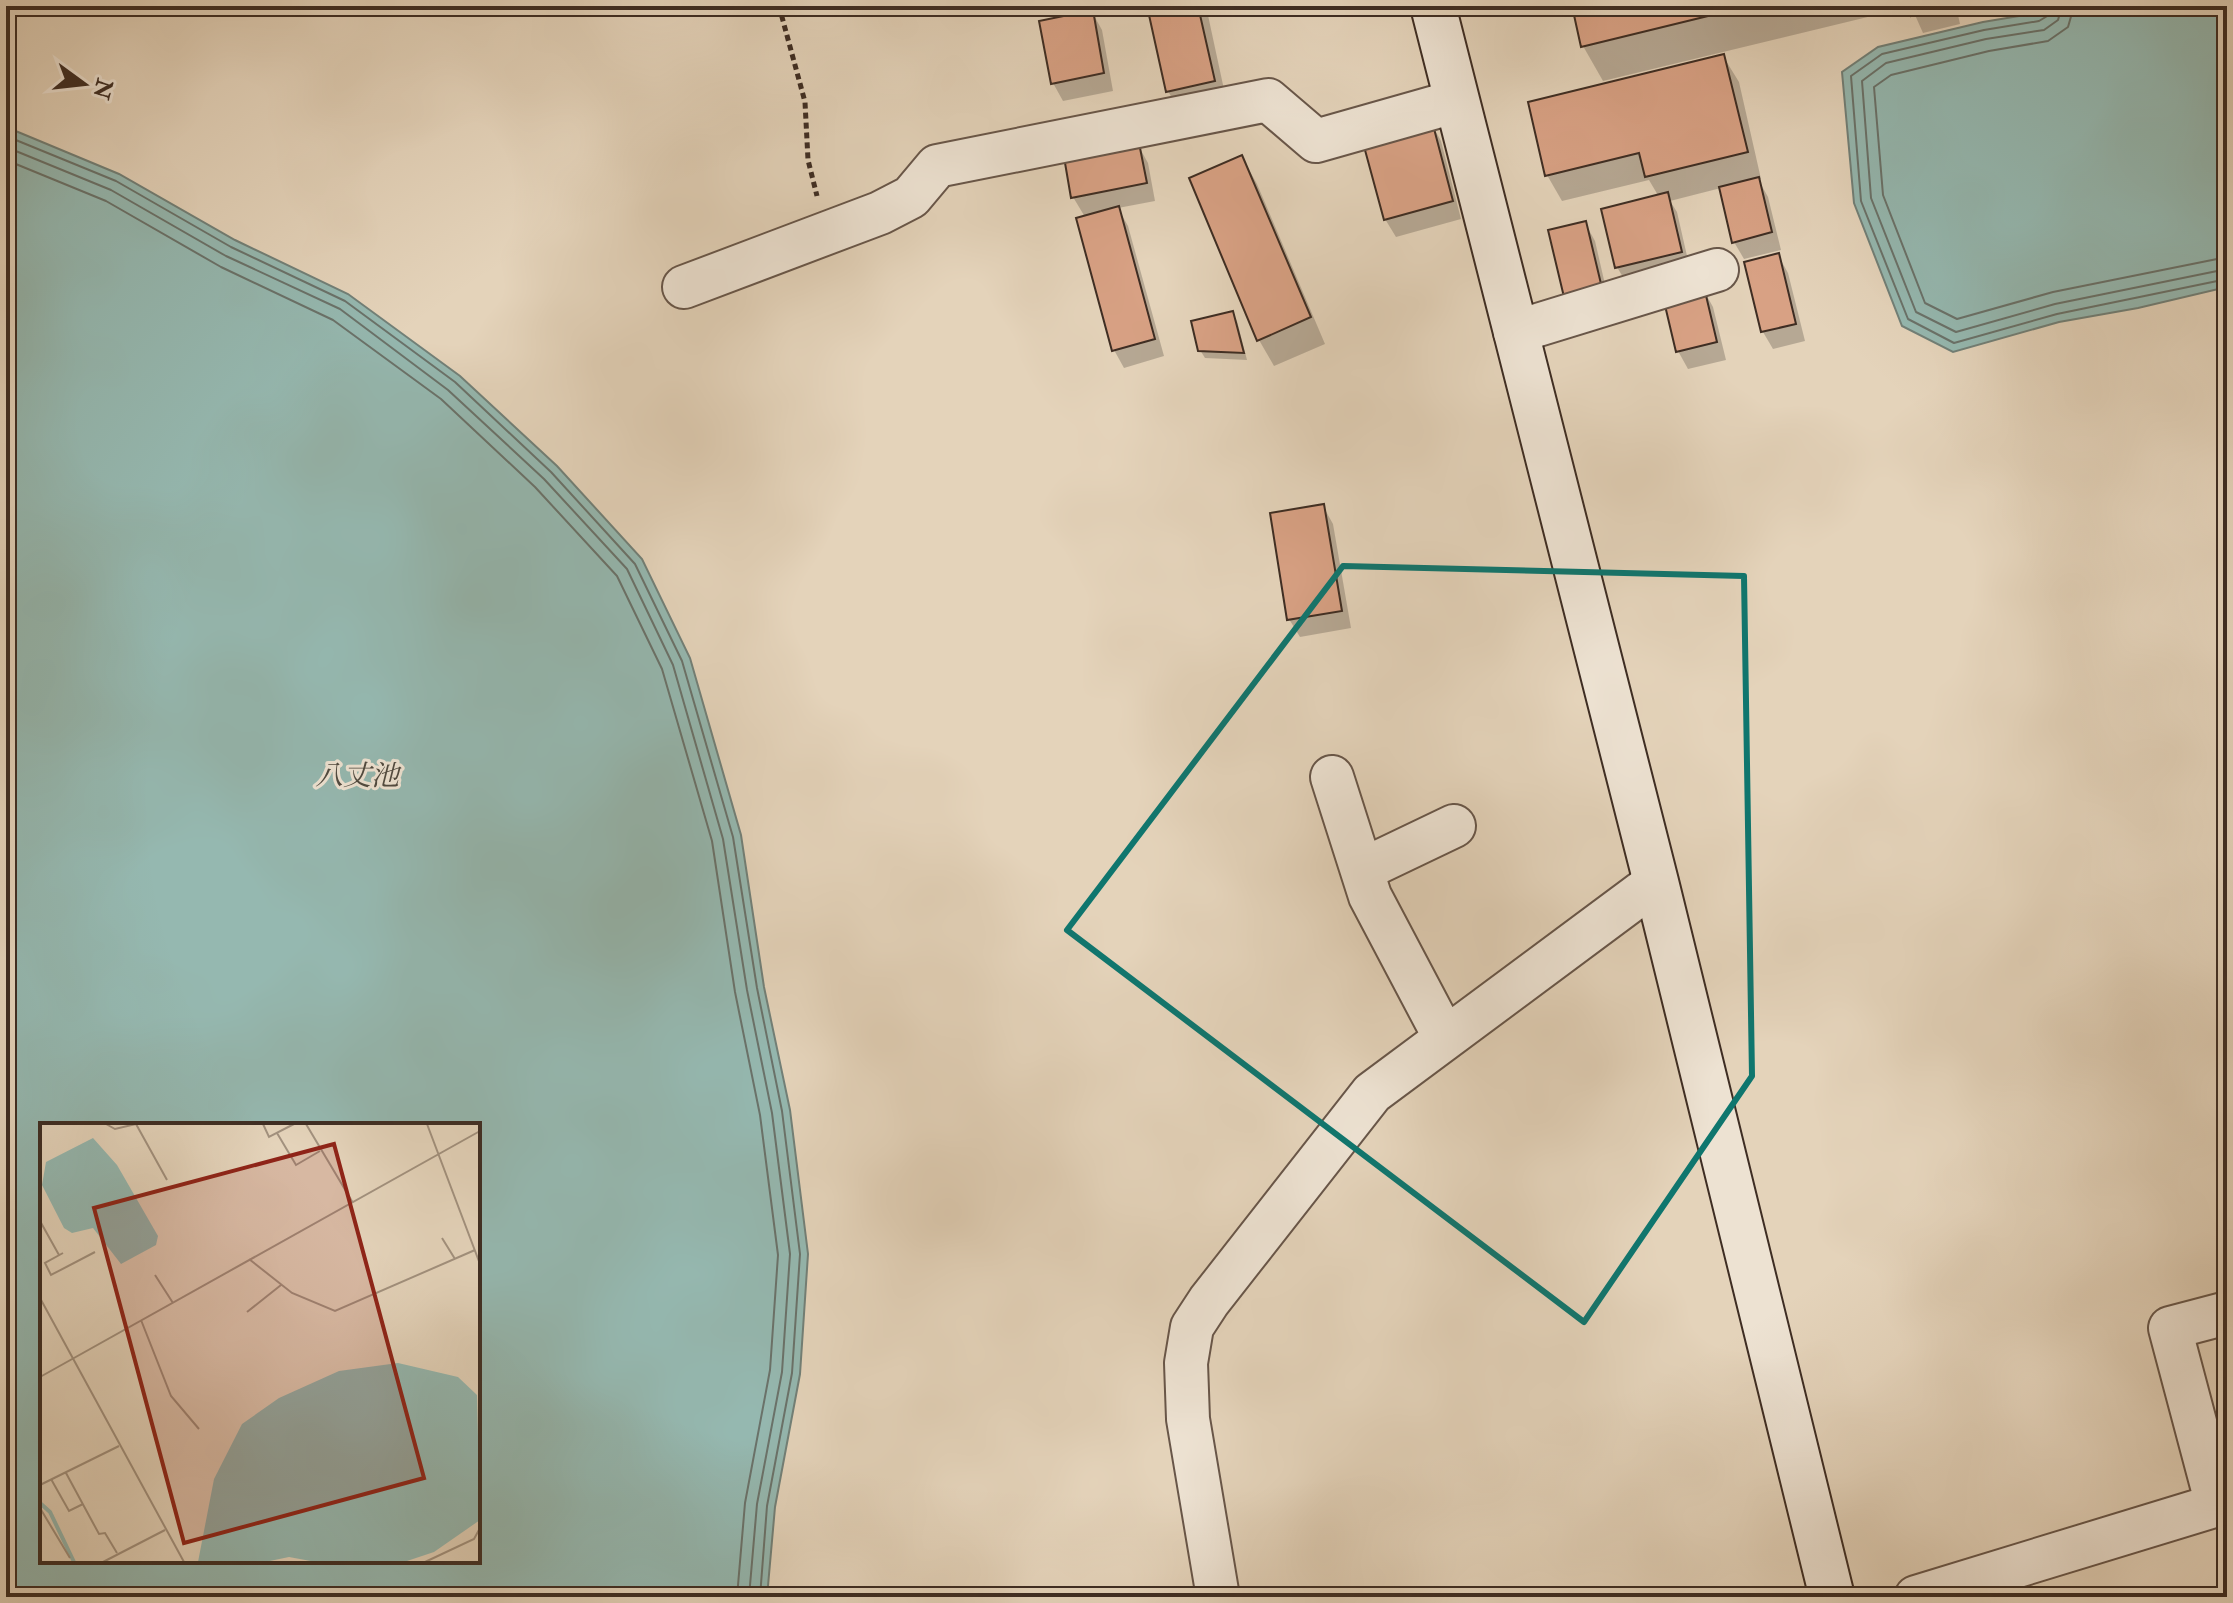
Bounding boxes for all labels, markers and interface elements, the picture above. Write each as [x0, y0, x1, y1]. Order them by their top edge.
north arrow [44, 44, 124, 124]
text: N [86, 75, 119, 102]
water label: 八丈池 [315, 759, 402, 794]
inset map [40, 1123, 480, 1563]

